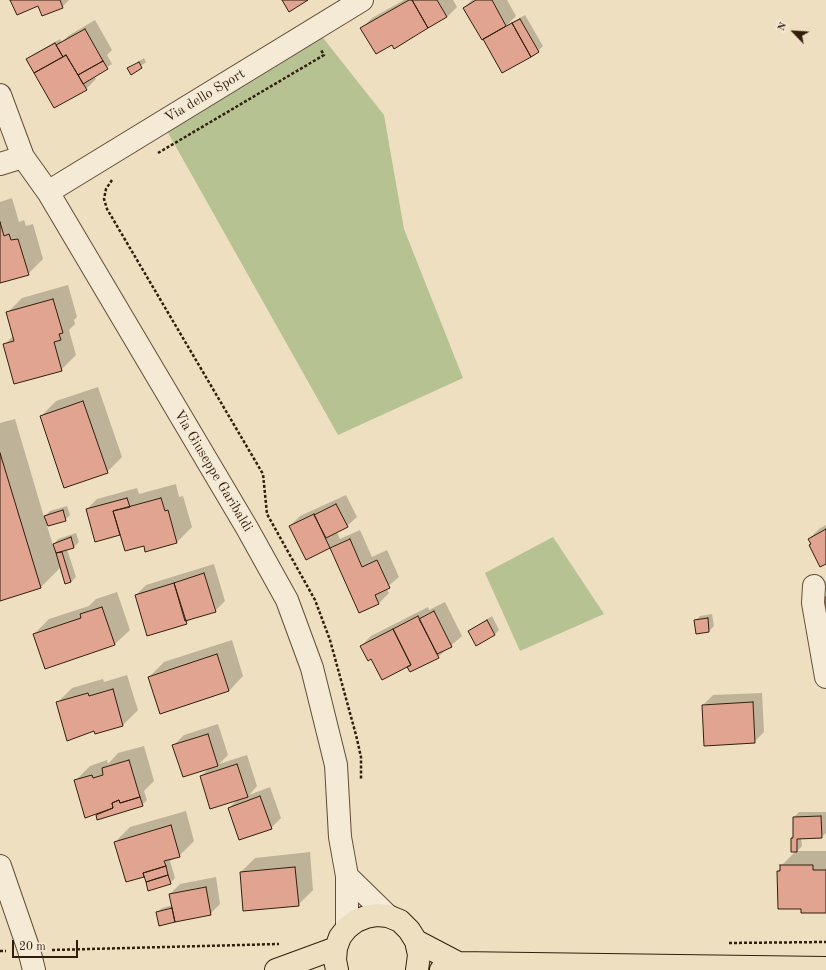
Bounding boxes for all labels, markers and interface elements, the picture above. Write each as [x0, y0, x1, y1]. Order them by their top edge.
north arrow [774, 12, 814, 52]
text: N [776, 21, 789, 33]
street label: Via dello Sport [162, 65, 248, 127]
street label: Via Giuseppe Garibaldi [170, 407, 256, 535]
scale bar [14, 932, 80, 958]
text: 20 m [19, 941, 46, 953]

